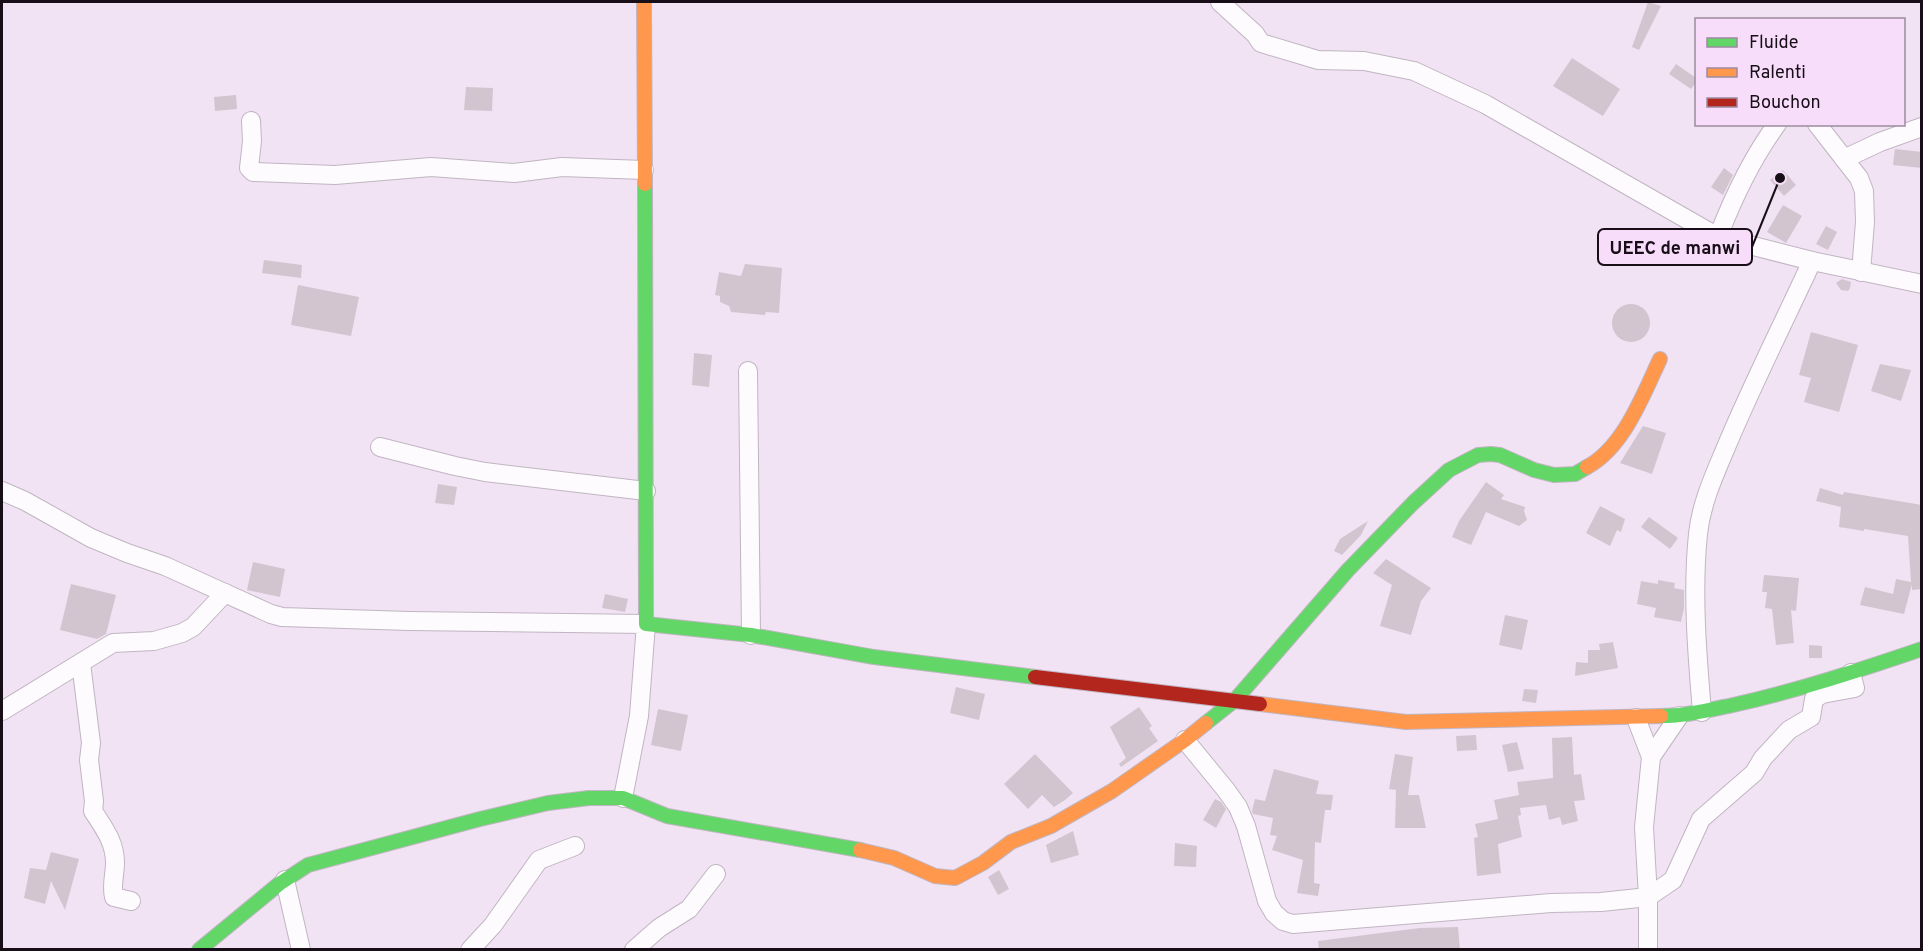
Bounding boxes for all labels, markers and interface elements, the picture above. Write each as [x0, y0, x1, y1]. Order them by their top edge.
legend [1695, 18, 1905, 126]
text: Fluide [1749, 32, 1798, 55]
text: Ralenti [1749, 62, 1806, 85]
text: Bouchon [1749, 92, 1821, 115]
callout: UEEC de manwi [1598, 229, 1752, 265]
text: UEEC de manwi [1610, 238, 1740, 261]

